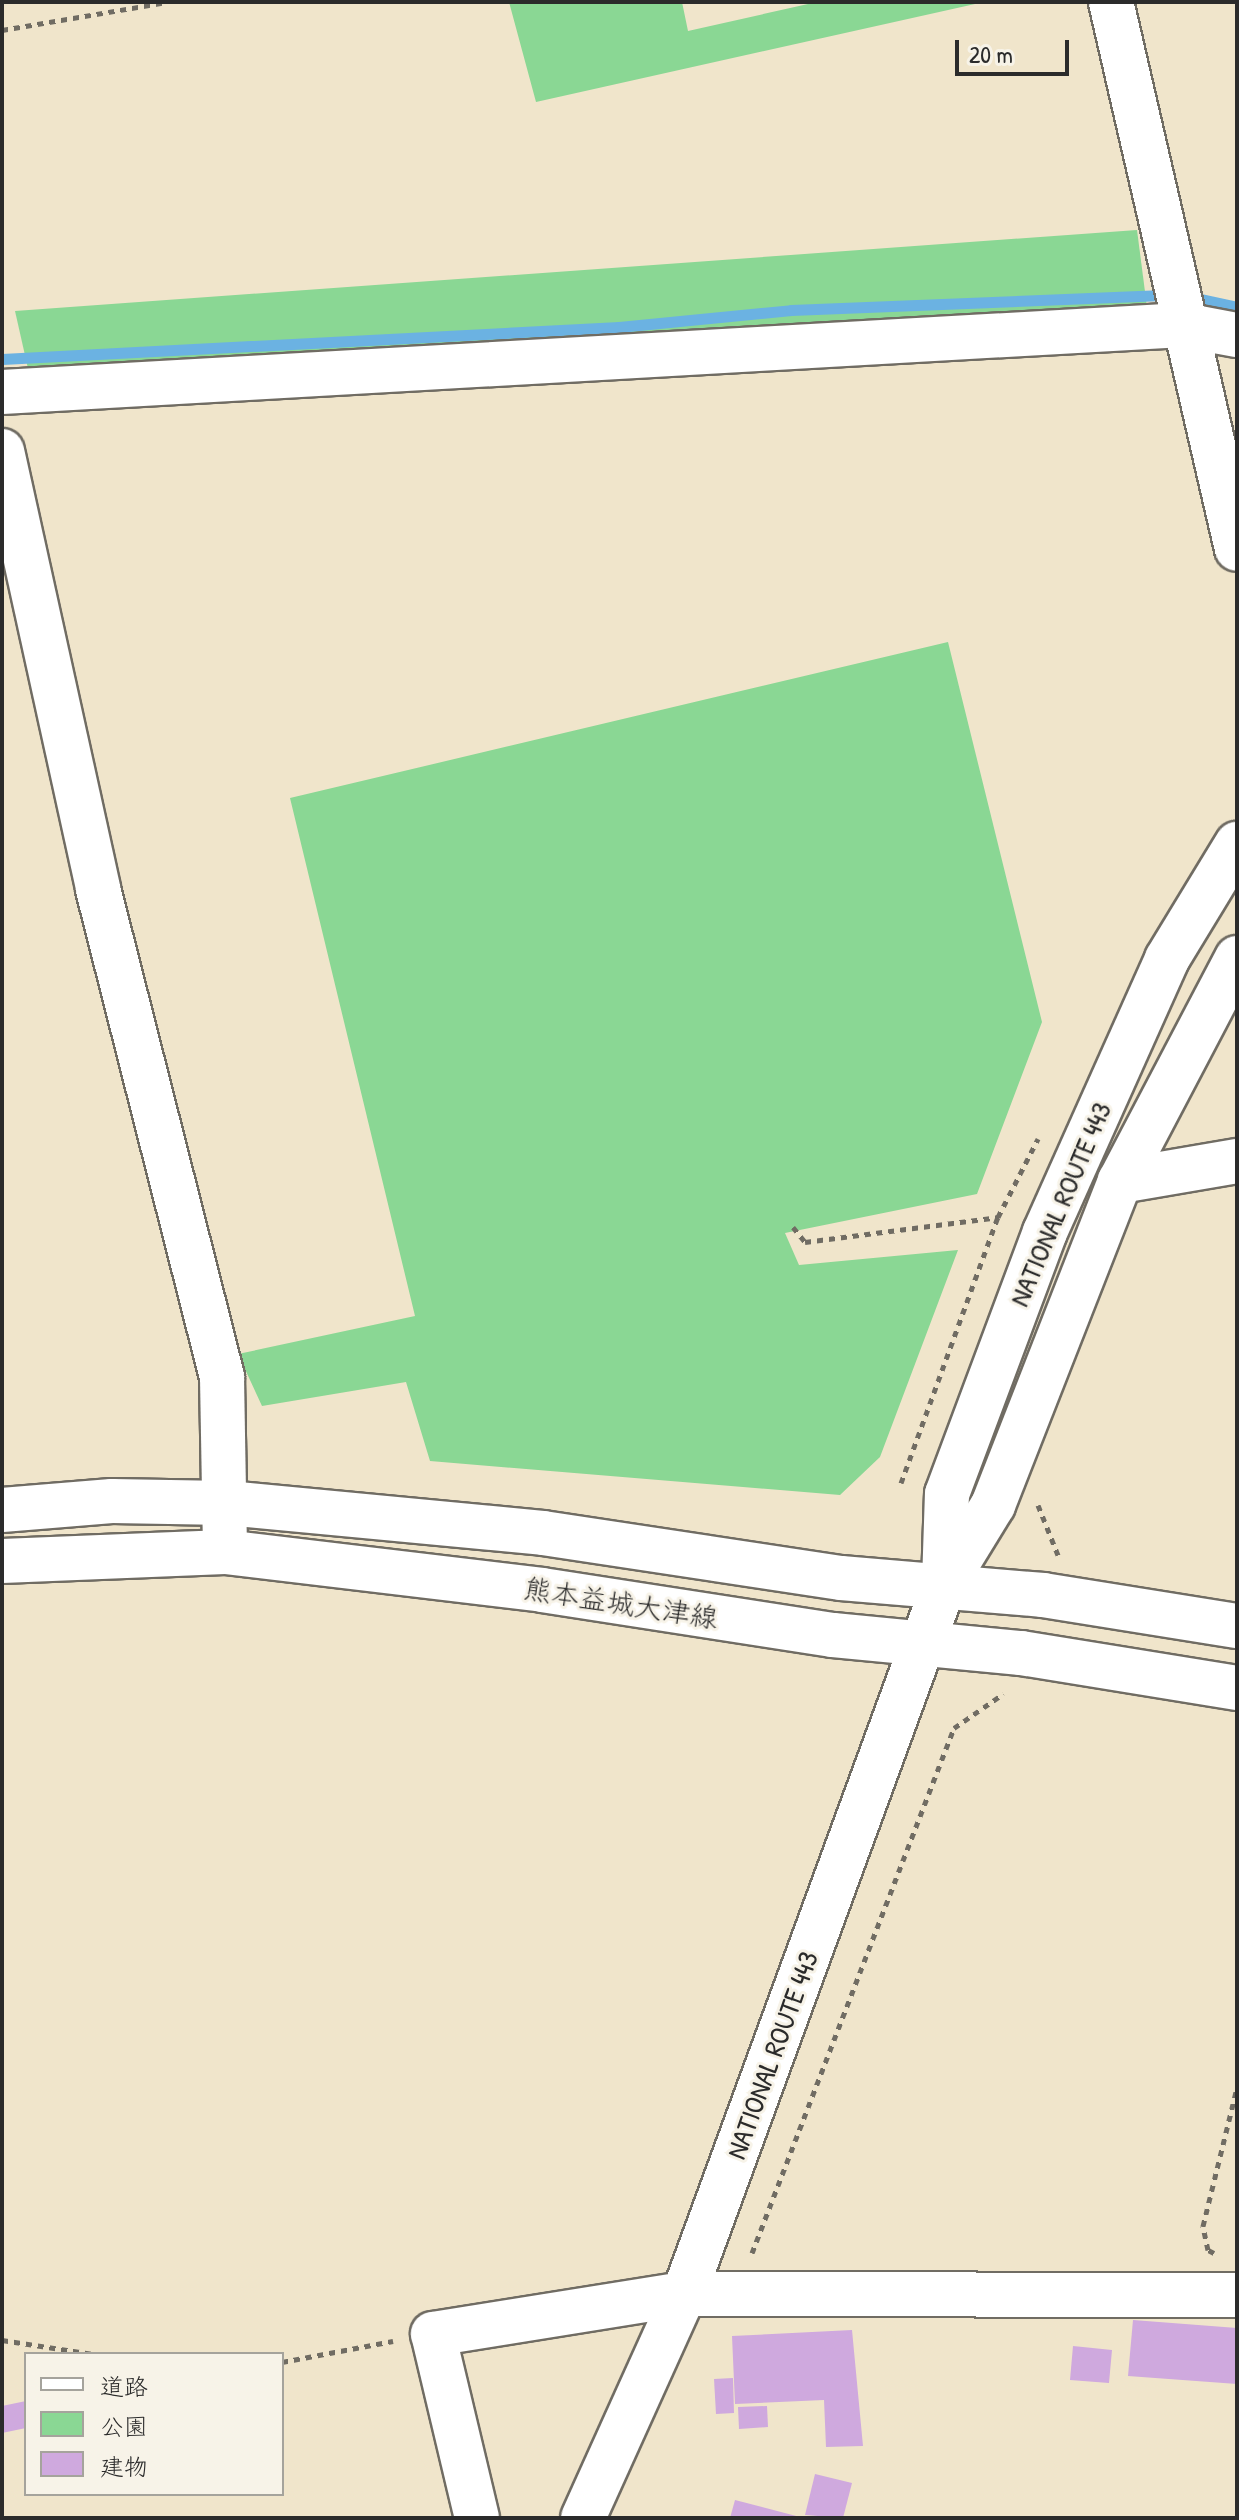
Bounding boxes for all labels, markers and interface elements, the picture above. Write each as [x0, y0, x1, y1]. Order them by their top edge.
scale bar [959, 24, 1073, 74]
text: 20 m [969, 38, 1013, 70]
street label: NATIONAL ROUTE 443 [1002, 1097, 1118, 1311]
street label: 熊本益城大津線 [522, 1571, 720, 1635]
street label: NATIONAL ROUTE 443 [719, 1947, 825, 2163]
legend [24, 2352, 284, 2496]
text: 道路 [100, 2370, 148, 2402]
text: 公園 [100, 2410, 148, 2442]
text: 建物 [100, 2450, 148, 2482]

